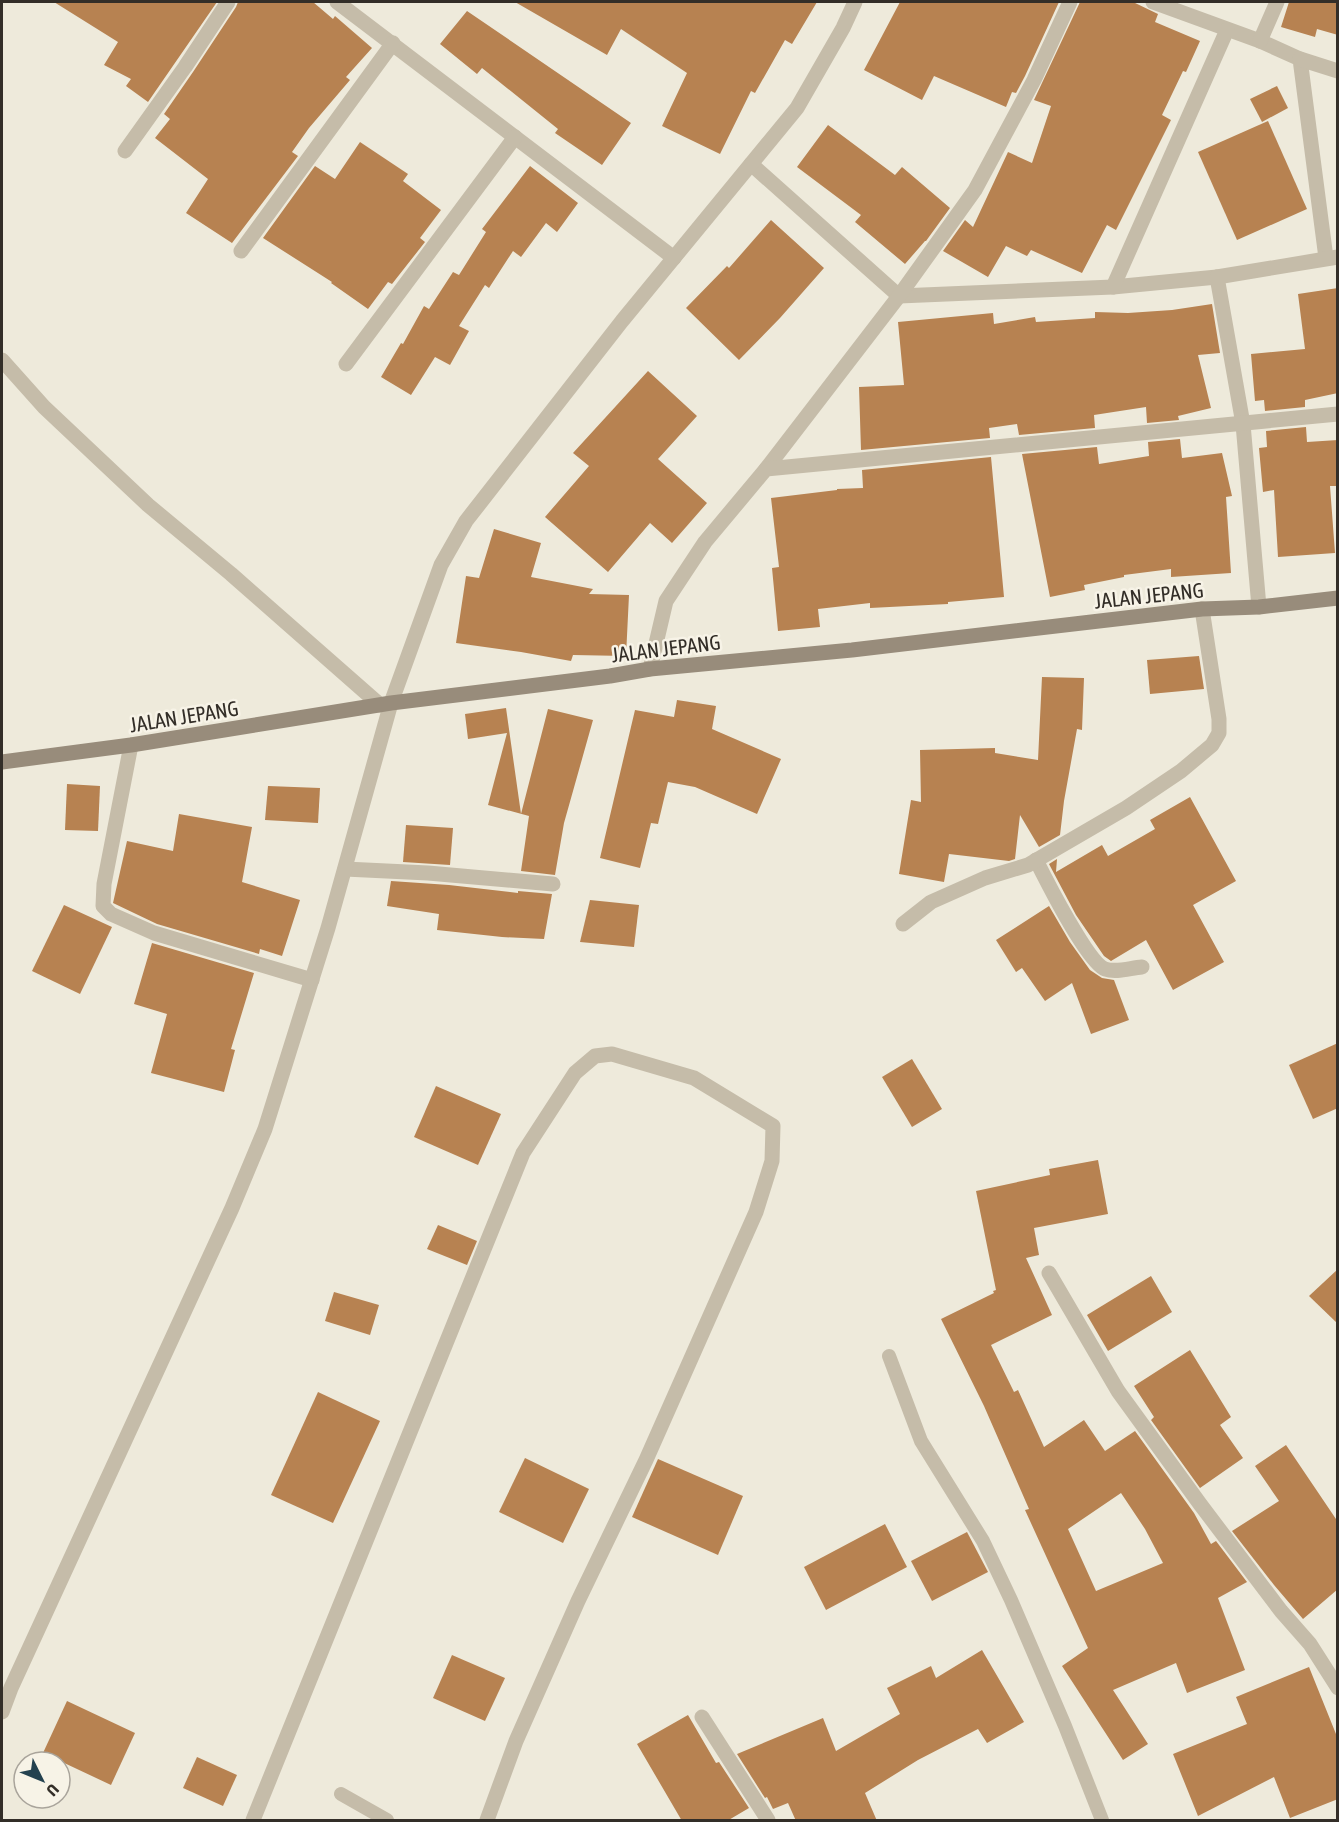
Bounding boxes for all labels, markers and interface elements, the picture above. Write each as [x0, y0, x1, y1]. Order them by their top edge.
street label: JALAN JEPANG [1093, 577, 1205, 613]
street label: JALAN JEPANG [610, 629, 722, 667]
street label: JALAN JEPANG [128, 696, 240, 736]
north arrow [12, 1750, 72, 1810]
text: U [43, 1781, 63, 1800]

